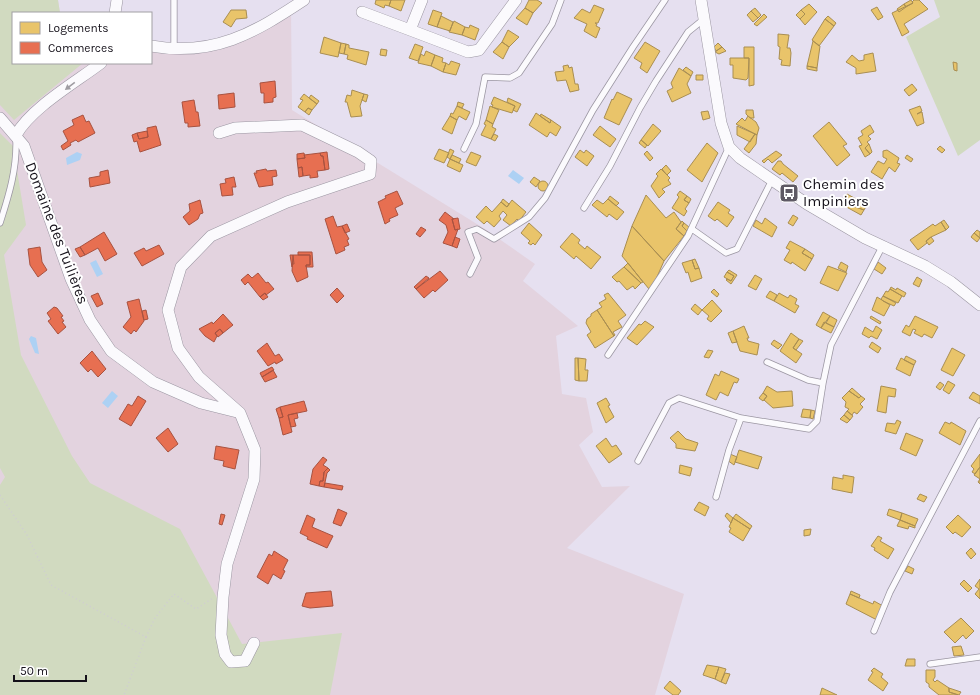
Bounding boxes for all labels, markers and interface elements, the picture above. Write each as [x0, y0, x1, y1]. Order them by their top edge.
legend [12, 12, 152, 64]
text: Logements [48, 21, 109, 35]
text: Commerces [48, 41, 114, 55]
one-way arrow [65, 82, 75, 90]
street label: Domaine des Tuilières [22, 159, 92, 307]
place label: Chemin des Impiniers [803, 175, 885, 210]
bus stop icon: Chemin des Impiniers [778, 182, 800, 204]
scale bar [14, 657, 86, 683]
text: 50 m [20, 664, 48, 678]

